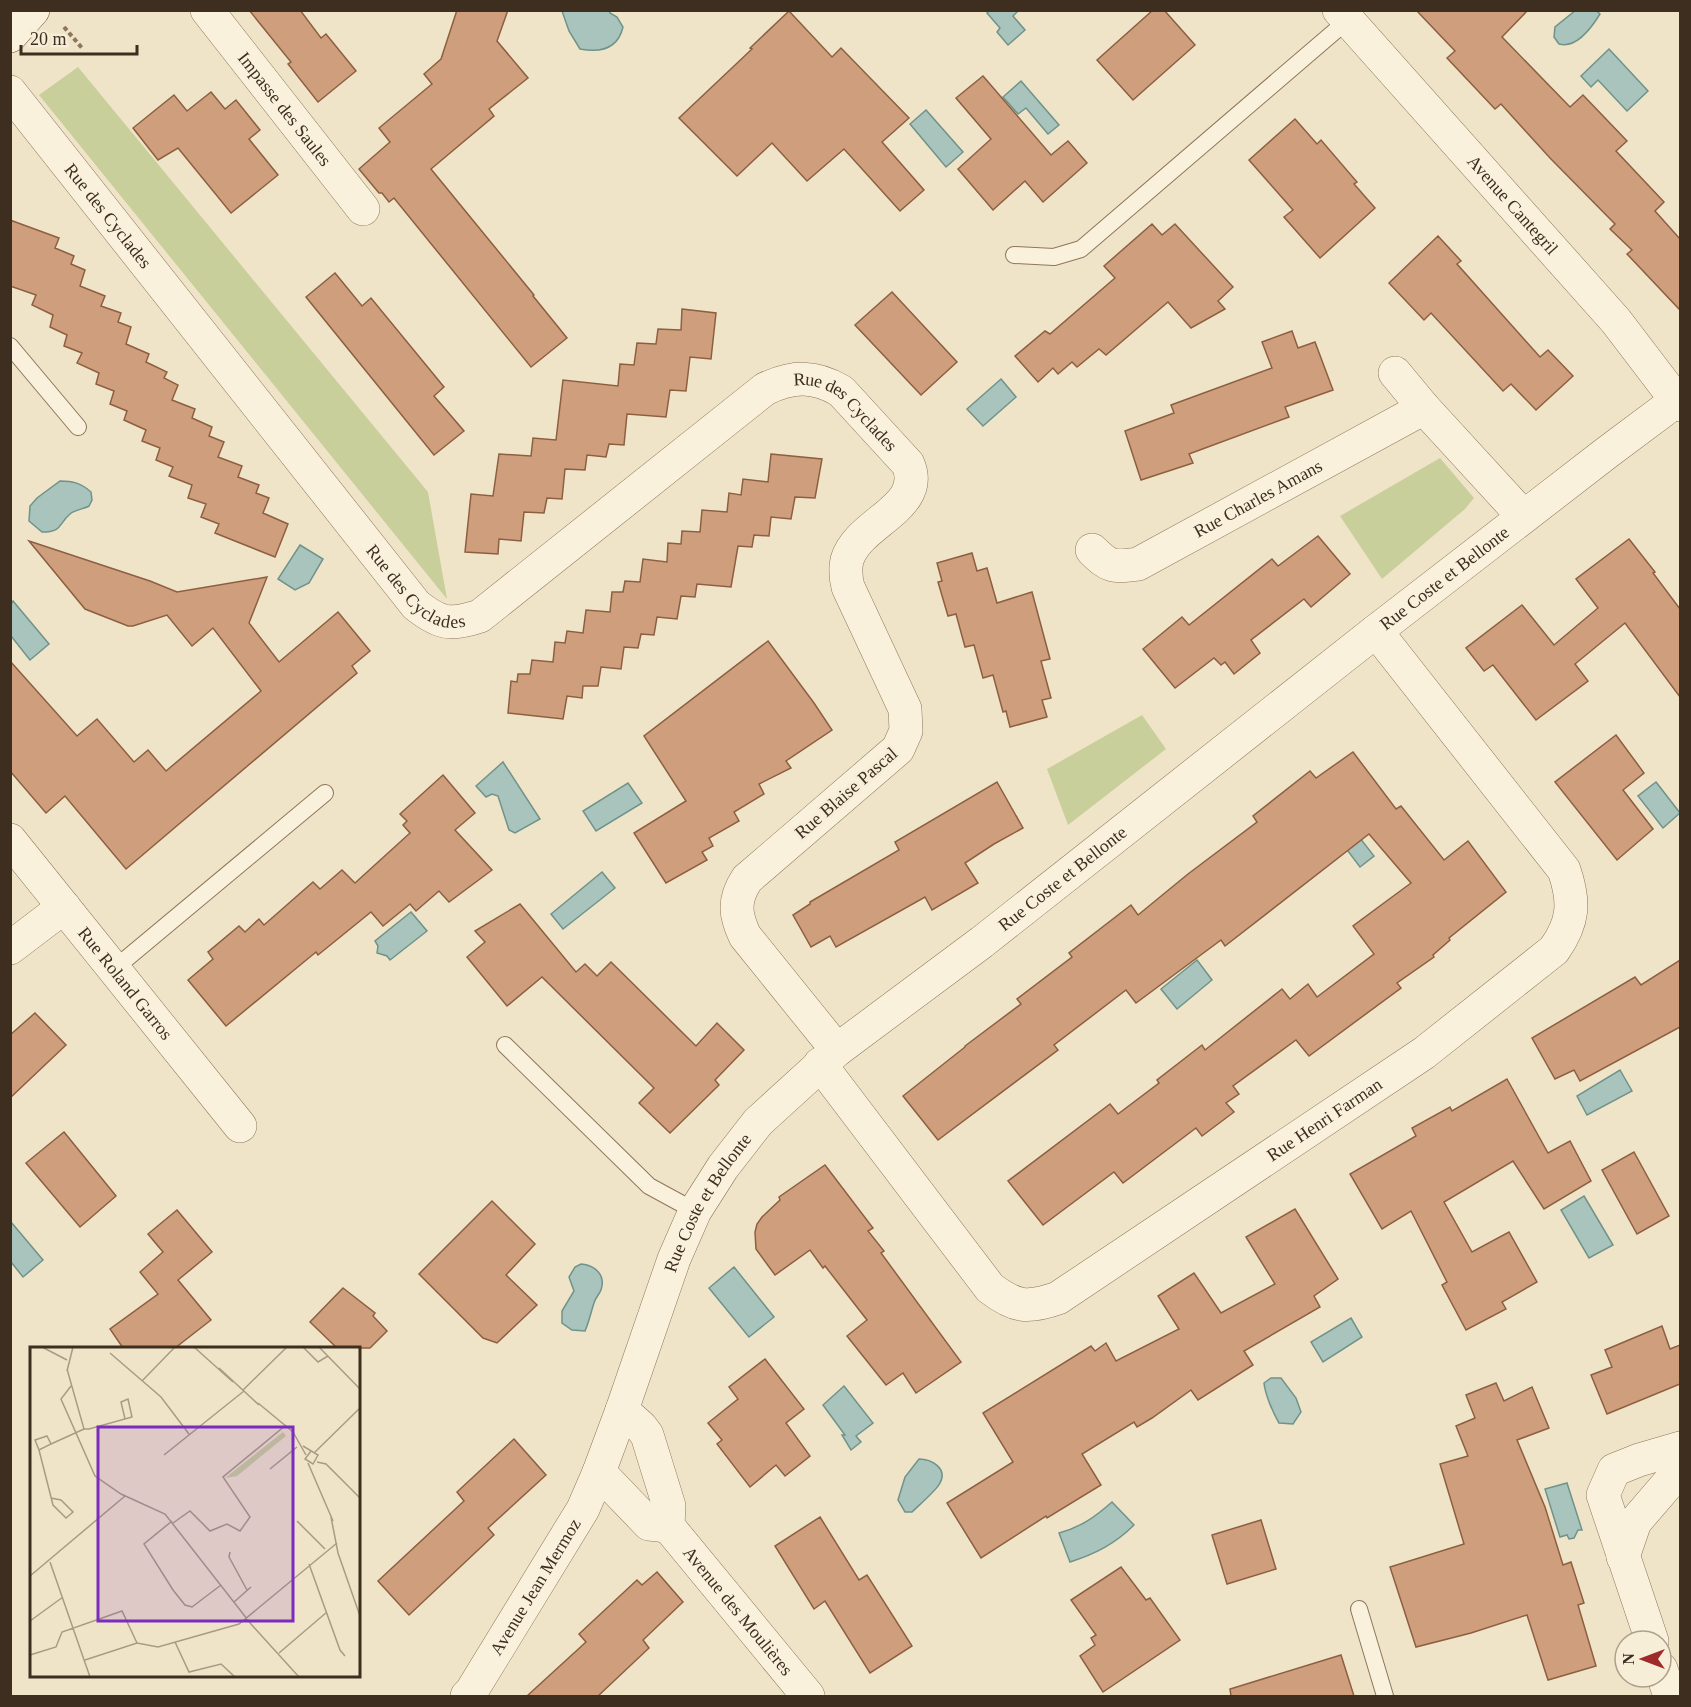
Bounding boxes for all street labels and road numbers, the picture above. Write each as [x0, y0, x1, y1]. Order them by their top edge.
street label: Impasse des Saules [234, 48, 336, 170]
street label: Avenue Cantegril [1463, 151, 1562, 259]
street label: Rue des Cyclades [60, 159, 156, 272]
street label: Rue des Cyclades [793, 369, 901, 455]
street label: Rue Charles Amans [1190, 455, 1326, 542]
street label: Rue Coste et Bellonte [1376, 522, 1513, 634]
street label: Rue des Cyclades [362, 541, 467, 632]
street label: Rue Blaise Pascal [791, 743, 901, 843]
street label: Rue Coste et Bellonte [994, 822, 1130, 935]
street label: Rue Roland Garros [74, 923, 177, 1044]
street label: Rue Henri Farman [1263, 1074, 1386, 1165]
street label: Rue Coste et Bellonte [660, 1129, 755, 1275]
street label: Avenue Jean Mermoz [486, 1515, 585, 1659]
street label: Avenue des Moulières [679, 1543, 797, 1679]

